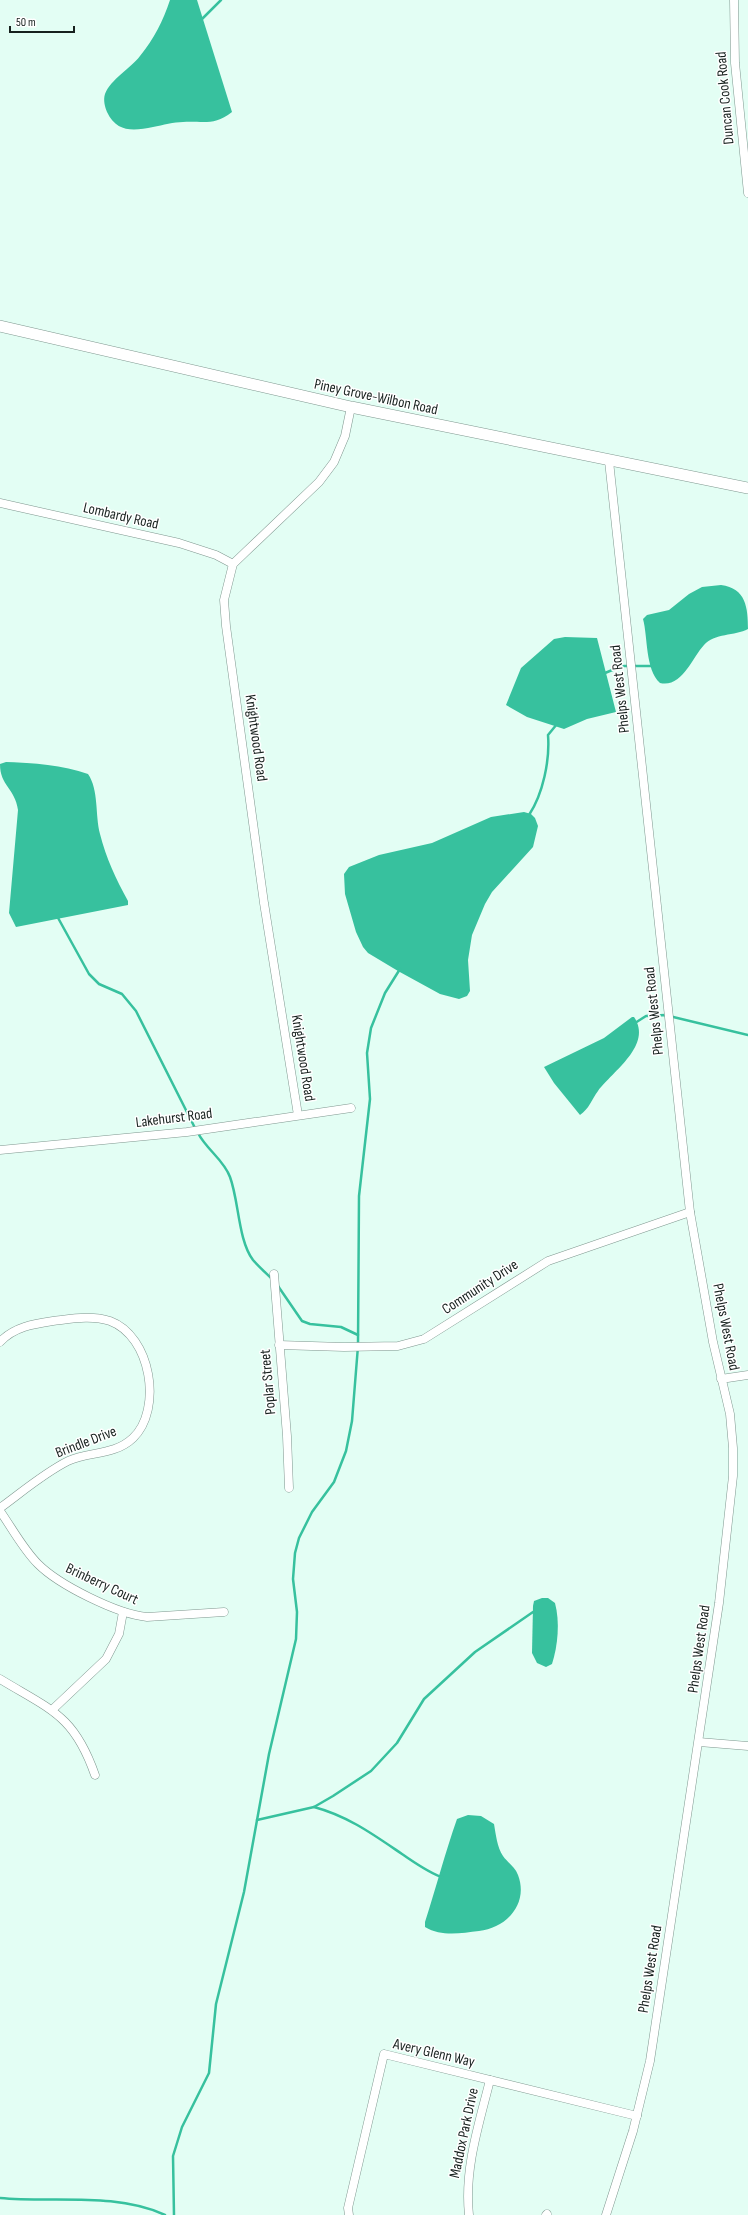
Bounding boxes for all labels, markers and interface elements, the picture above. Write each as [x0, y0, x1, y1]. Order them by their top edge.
scale bar [10, 8, 74, 34]
text: 50 m [16, 15, 36, 30]
street label: Duncan Cook Road [711, 51, 739, 145]
street label: Piney Grove-Wilbon Road [313, 375, 439, 419]
street label: Lombardy Road [81, 498, 161, 534]
street label: Phelps West Road [606, 644, 634, 734]
street label: Knightwood Road [241, 693, 271, 783]
street label: Phelps West Road [640, 966, 668, 1056]
street label: Knightwood Road [287, 1013, 319, 1103]
street label: Lakehurst Road [135, 1104, 213, 1132]
street label: Community Drive [438, 1255, 522, 1319]
street label: Phelps West Road [708, 1282, 744, 1372]
street label: Poplar Street [256, 1348, 280, 1416]
street label: Brindle Drive [53, 1422, 119, 1462]
street label: Brinberry Court [63, 1559, 142, 1609]
street label: Phelps West Road [683, 1604, 715, 1694]
street label: Phelps West Road [634, 1924, 666, 2014]
street label: Avery Glenn Way [390, 2034, 477, 2072]
street label: Maddox Park Drive [445, 2086, 483, 2180]

